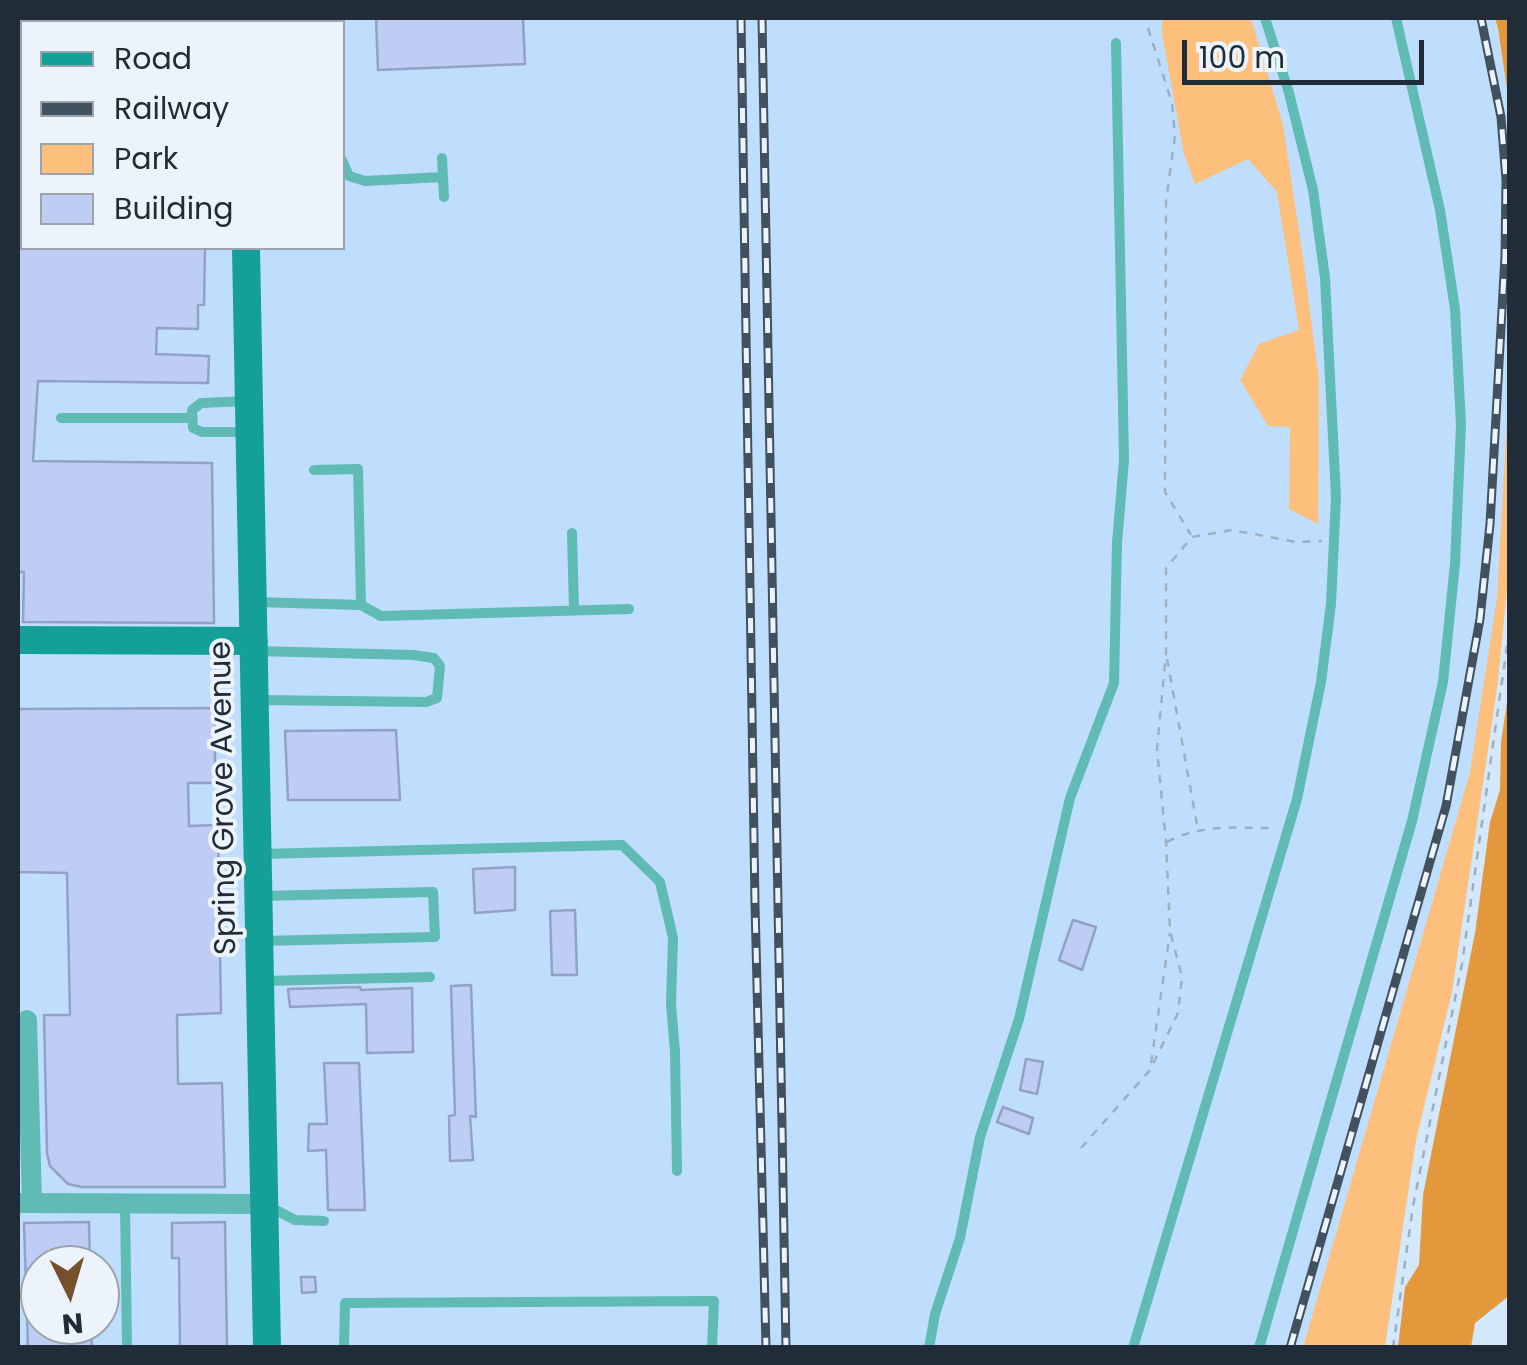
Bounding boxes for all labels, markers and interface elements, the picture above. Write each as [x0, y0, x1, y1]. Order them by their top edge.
legend [20, 20, 345, 250]
scale bar [1187, 20, 1430, 82]
text: 100 m [1199, 36, 1285, 79]
text: Road [114, 37, 192, 80]
text: Railway [114, 87, 229, 130]
text: Park [114, 137, 178, 180]
text: Building [114, 187, 234, 230]
street label: Spring Grove Avenue [204, 641, 246, 955]
north arrow [20, 1245, 120, 1345]
text: N [60, 1303, 85, 1344]

